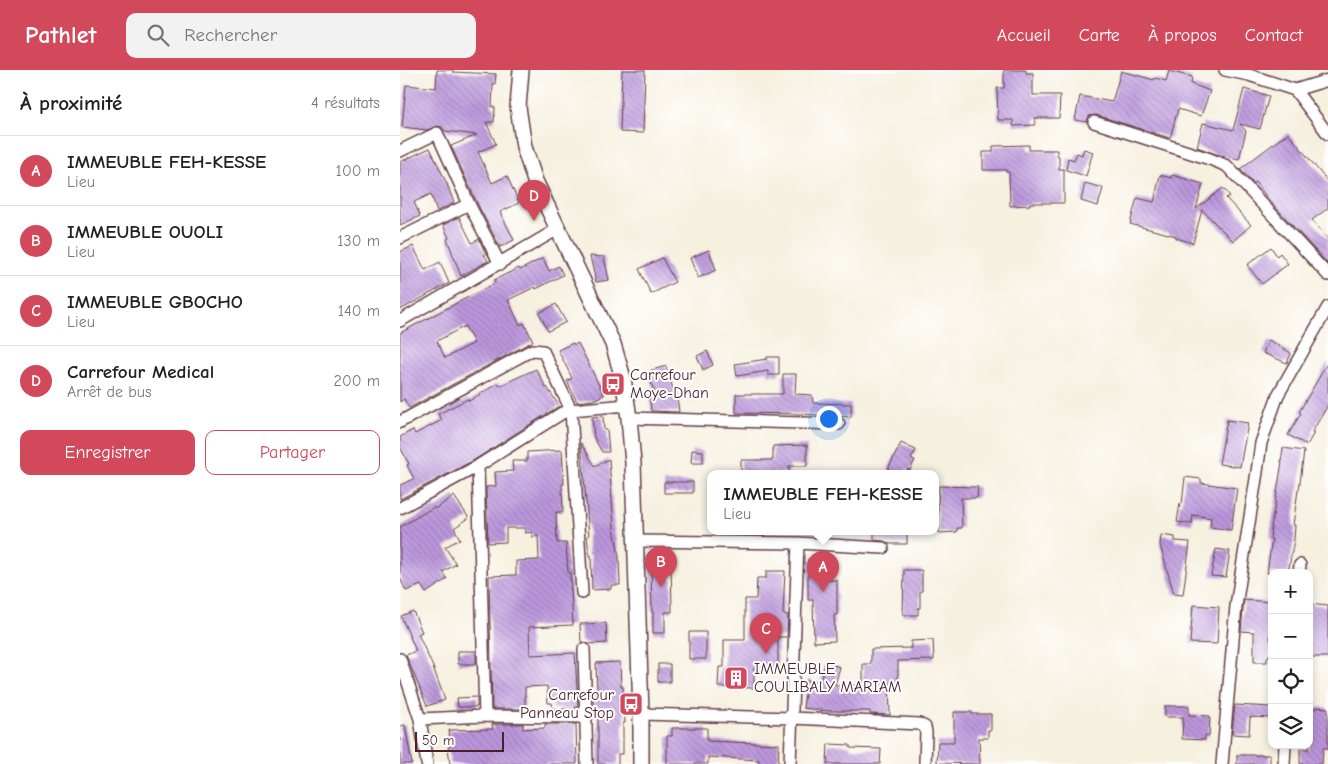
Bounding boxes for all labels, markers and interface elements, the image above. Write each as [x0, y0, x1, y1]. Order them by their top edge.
search box [126, 13, 476, 58]
text: Pathlet [25, 21, 96, 49]
icon: search [144, 21, 172, 49]
text: Rechercher [184, 24, 277, 46]
text: Accueil [997, 25, 1051, 46]
text: Carte [1079, 25, 1120, 46]
text: À propos [1148, 25, 1217, 46]
text: Contact [1245, 25, 1303, 46]
text: À proximité [20, 91, 122, 115]
text: 4 résultats [311, 94, 380, 112]
text: IMMEUBLE FEH-KESSE [67, 151, 266, 173]
text: A [32, 162, 40, 180]
text: 100 m [336, 162, 380, 180]
text: Lieu [67, 173, 95, 191]
pin: D [518, 180, 550, 221]
text: IMMEUBLE OUOLI [67, 221, 223, 243]
text: B [31, 232, 41, 250]
text: 130 m [337, 232, 380, 250]
text: Lieu [67, 243, 95, 261]
text: IMMEUBLE GBOCHO [67, 291, 243, 313]
text: C [31, 302, 41, 320]
text: 140 m [338, 302, 380, 320]
text: Lieu [67, 313, 95, 331]
text: Carrefour Medical [67, 361, 214, 383]
place label: Carrefour Moye-Dhan [630, 366, 709, 402]
bus stop icon: Carrefour Moye-Dhan [600, 371, 626, 397]
text: D [31, 372, 41, 390]
text: 200 m [334, 372, 380, 390]
text: Arrêt de bus [67, 383, 152, 401]
your location [816, 406, 842, 432]
button: Enregistrer [20, 430, 195, 475]
button: Partager [205, 430, 380, 475]
popup [707, 470, 939, 535]
text: IMMEUBLE FEH-KESSE [723, 483, 923, 505]
text: Lieu [723, 505, 751, 523]
pin: B [645, 546, 677, 587]
pin: A [807, 551, 839, 592]
map controls [1268, 569, 1313, 749]
button: + [1268, 569, 1313, 614]
pin: C [750, 613, 782, 654]
button: − [1268, 614, 1313, 659]
button: locate [1268, 659, 1313, 704]
place label: IMMEUBLE COULIBALY MARIAM [754, 660, 901, 696]
building icon: IMMEUBLE COULIBALY MARIAM [723, 665, 749, 691]
place label: Carrefour Panneau Stop [520, 686, 615, 722]
bus stop icon: Carrefour Panneau Stop [618, 691, 644, 717]
button: layers [1268, 704, 1313, 749]
scale bar [415, 729, 504, 752]
text: 50 m [422, 732, 454, 749]

